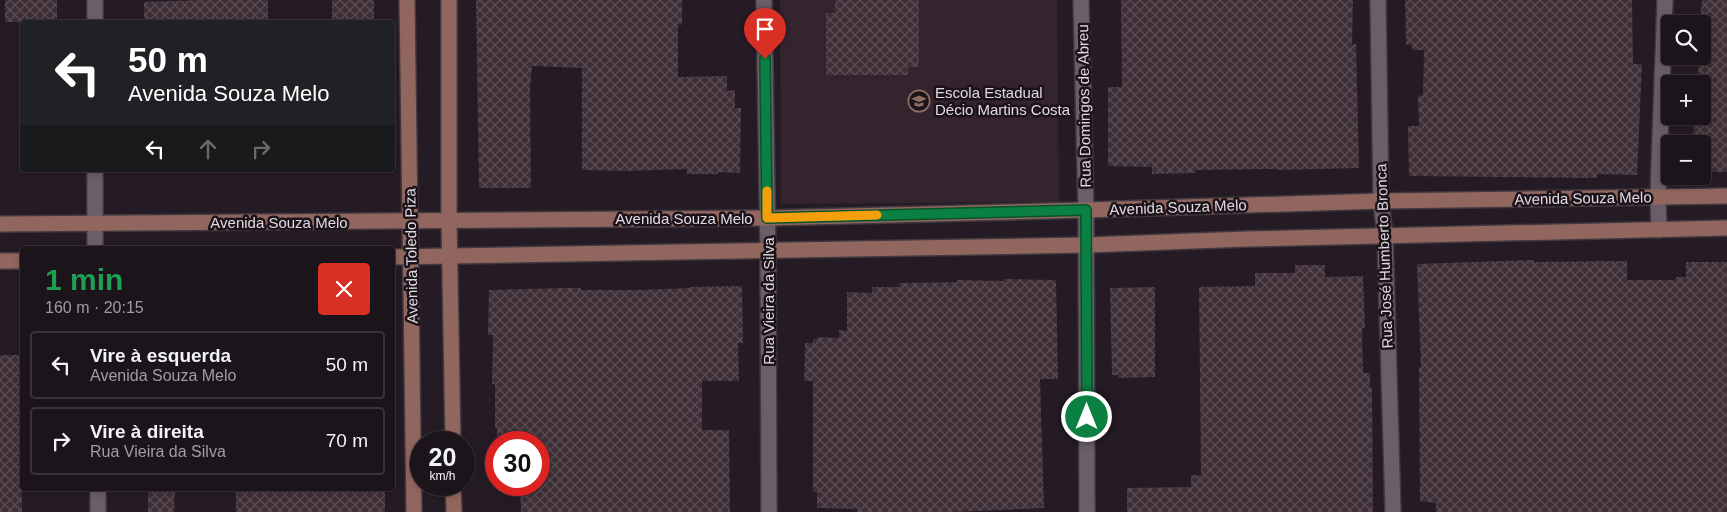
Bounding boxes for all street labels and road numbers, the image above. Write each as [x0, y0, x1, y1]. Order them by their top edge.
street label: Rua Domingos de Abreu [1074, 24, 1094, 188]
street label: Rua José Humberto Bronca [1372, 163, 1396, 349]
street label: Avenida Toledo Piza [401, 188, 421, 324]
street label: Avenida Souza Melo [1514, 188, 1652, 208]
street label: Avenida Souza Melo [1109, 196, 1247, 218]
street label: Avenida Souza Melo [615, 210, 753, 227]
street label: Avenida Souza Melo [210, 214, 348, 231]
street label: Rua Vieira da Silva [760, 237, 777, 365]

